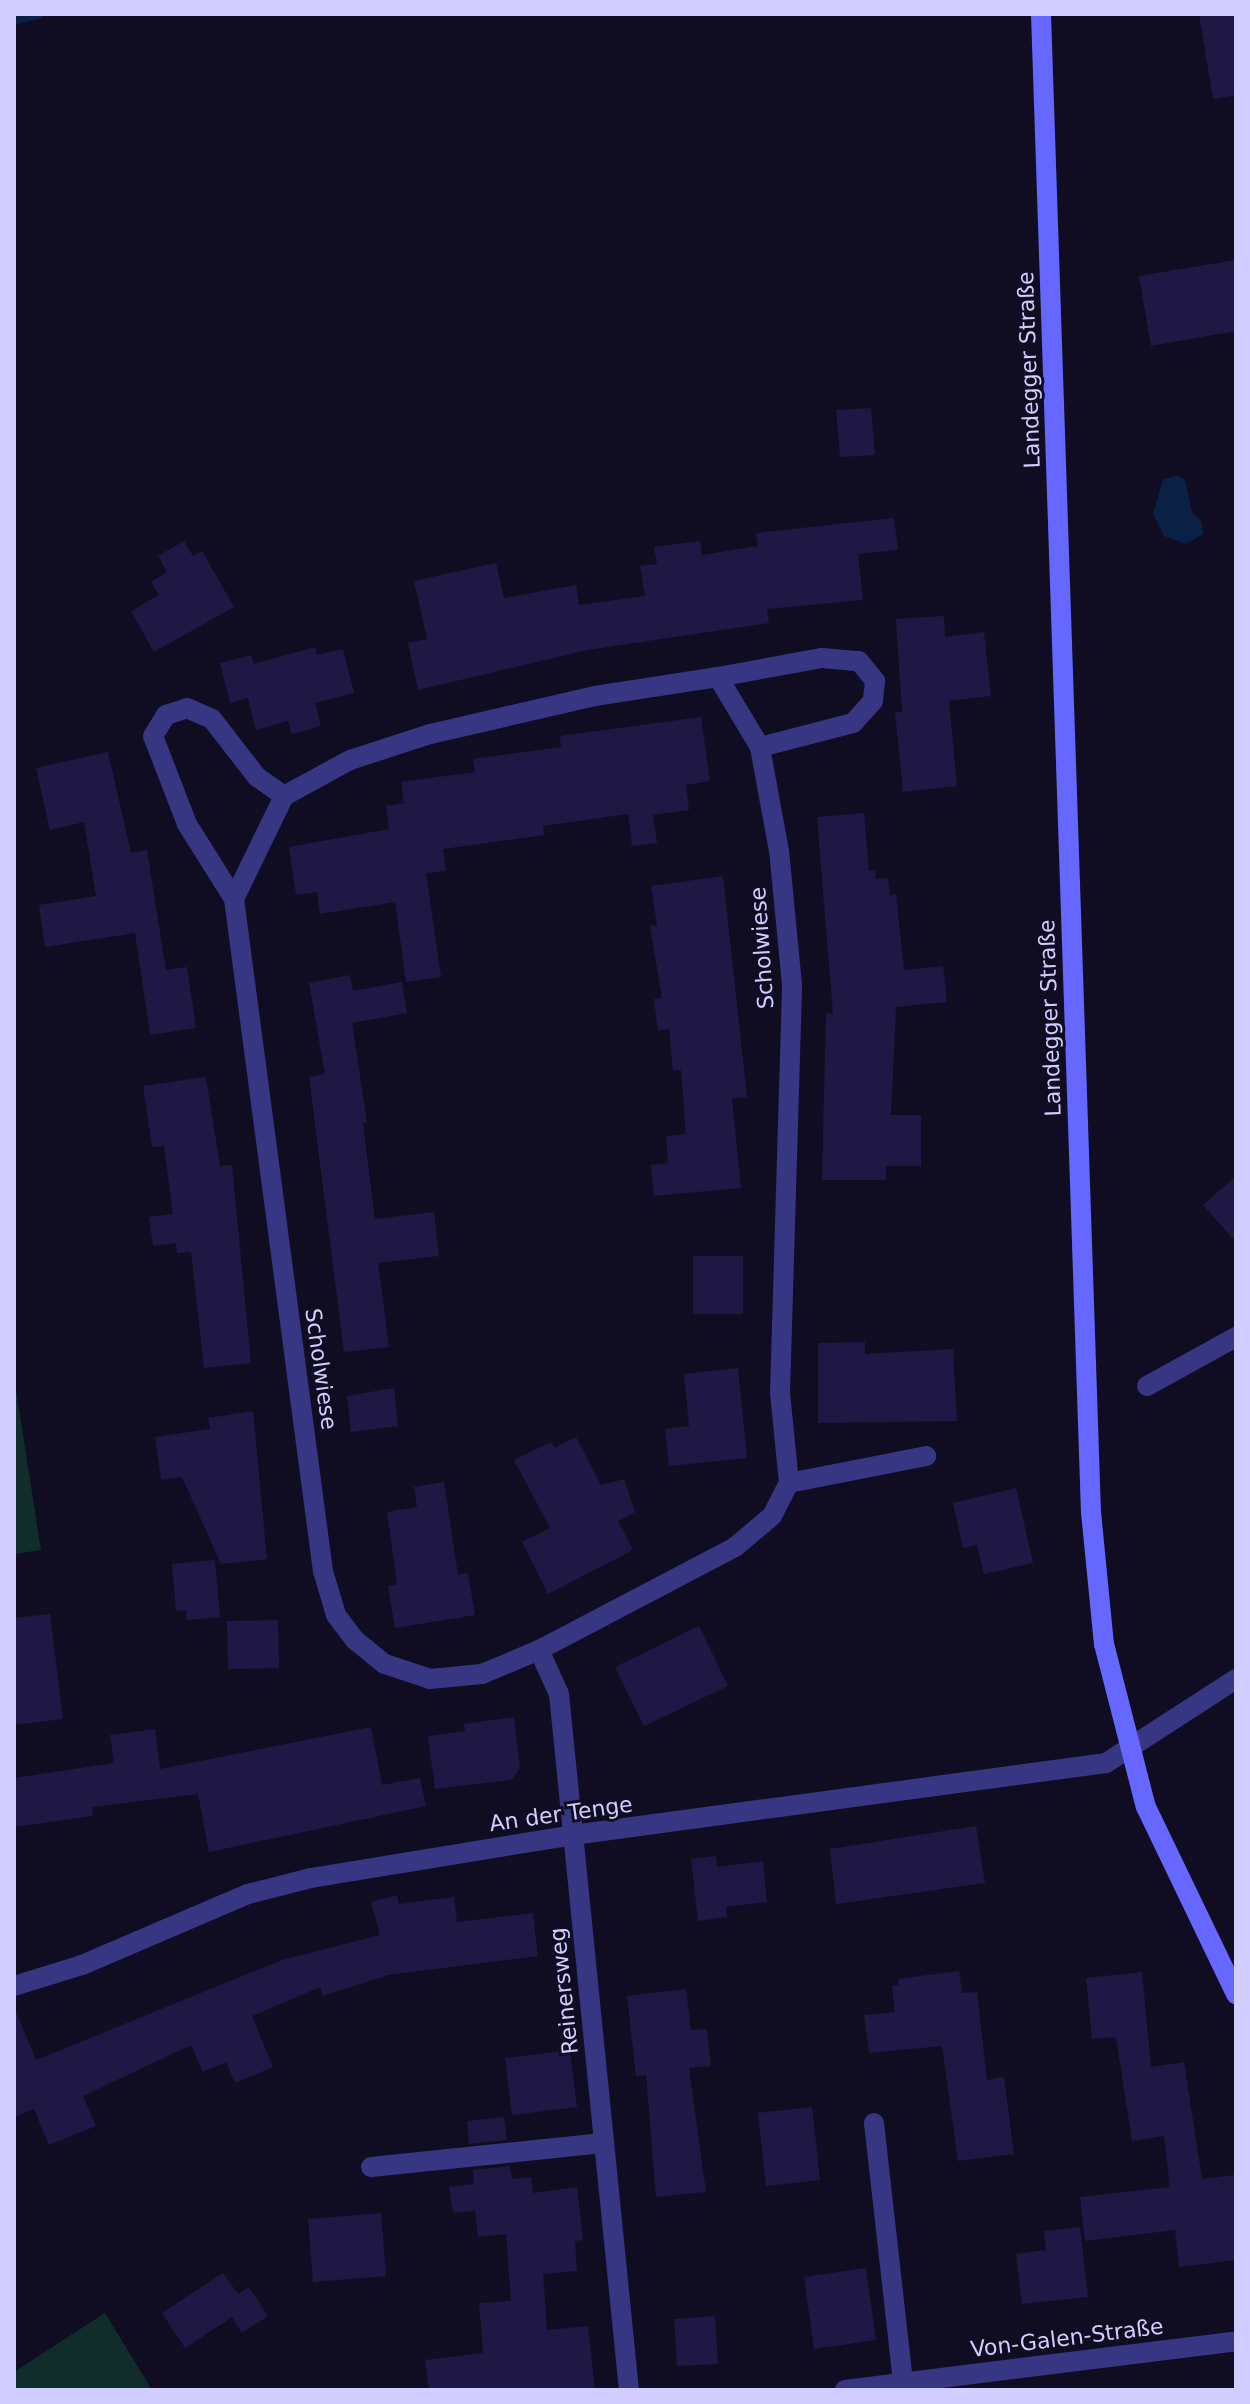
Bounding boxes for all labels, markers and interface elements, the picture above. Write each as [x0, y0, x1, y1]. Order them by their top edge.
street label: Landegger Straße [1012, 271, 1046, 469]
street label: Scholwiese [745, 886, 779, 1010]
street label: Landegger Straße [1033, 919, 1067, 1117]
street label: Scholwiese [299, 1307, 343, 1431]
street label: An der Tenge [488, 1791, 634, 1837]
street label: Reinersweg [544, 1926, 584, 2056]
street label: Von-Galen-Straße [969, 2313, 1165, 2363]

